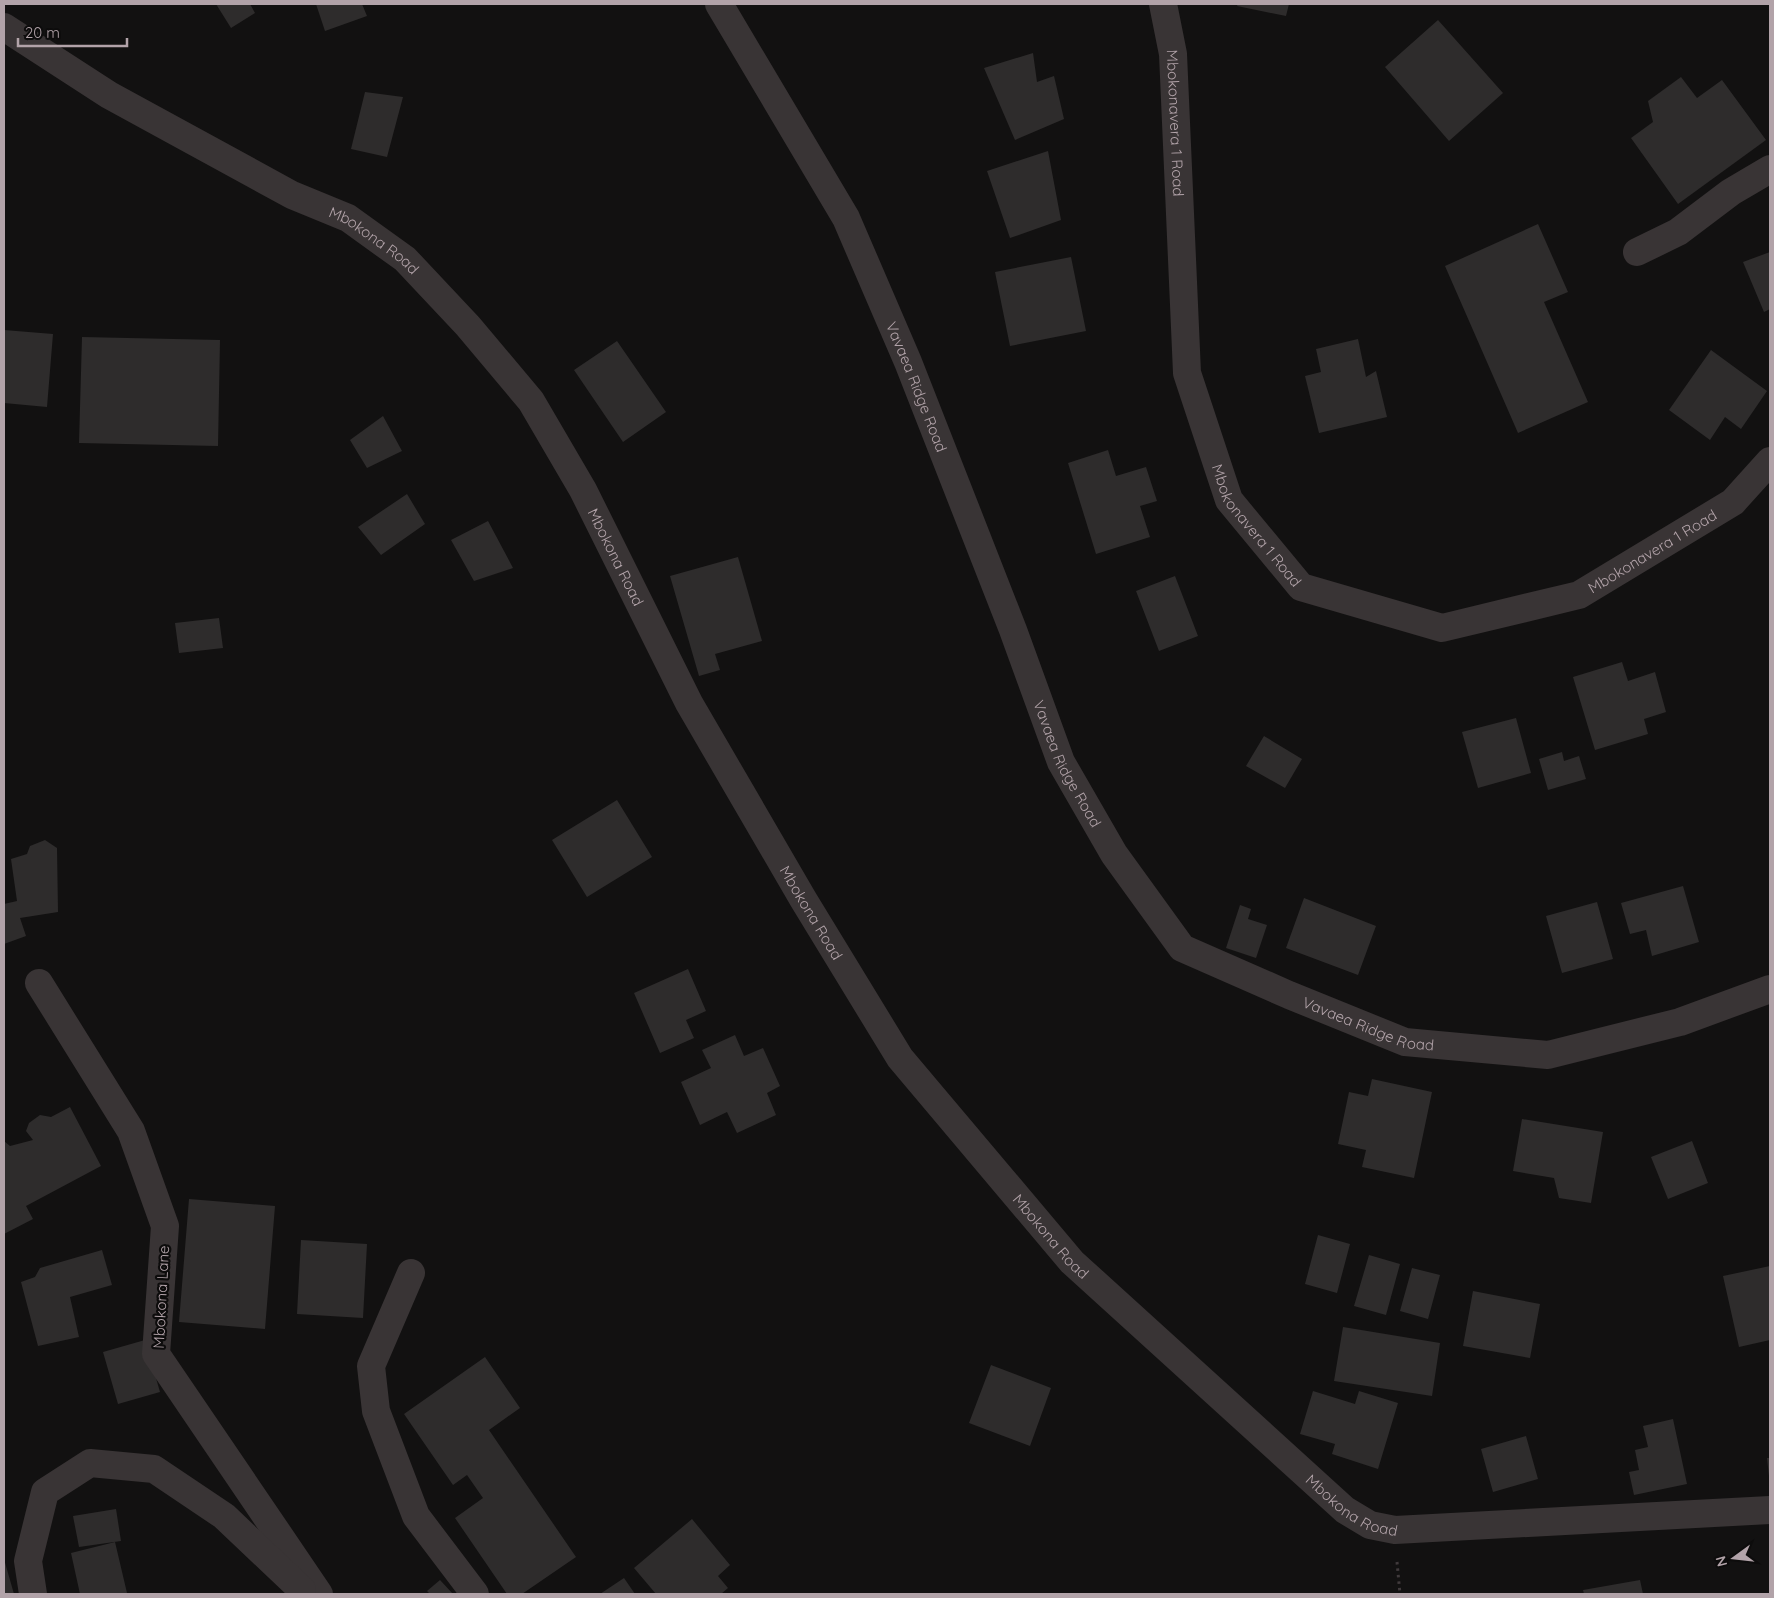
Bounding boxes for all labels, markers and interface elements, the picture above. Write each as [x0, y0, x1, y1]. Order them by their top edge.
scale bar [18, 15, 126, 47]
text: 20 m [25, 23, 60, 42]
street label: Mbokonavera 1 Road [1163, 49, 1189, 197]
street label: Mbokona Road [326, 202, 423, 278]
street label: Vavaea Ridge Road [882, 319, 952, 455]
street label: Mbokonavera 1 Road [1208, 461, 1306, 590]
street label: Mbokona Road [584, 505, 648, 609]
street label: Mbokonavera 1 Road [1584, 505, 1720, 597]
street label: Vavaea Ridge Road [1030, 697, 1106, 830]
street label: Mbokona Road [776, 862, 847, 963]
street label: Vavaea Ridge Road [1300, 992, 1435, 1054]
street label: Mbokona Road [1009, 1190, 1093, 1283]
street label: Mbokona Lane [149, 1245, 173, 1349]
street label: Mbokona Road [1302, 1470, 1399, 1540]
north arrow [1709, 1533, 1759, 1583]
text: N [1711, 1554, 1731, 1569]

